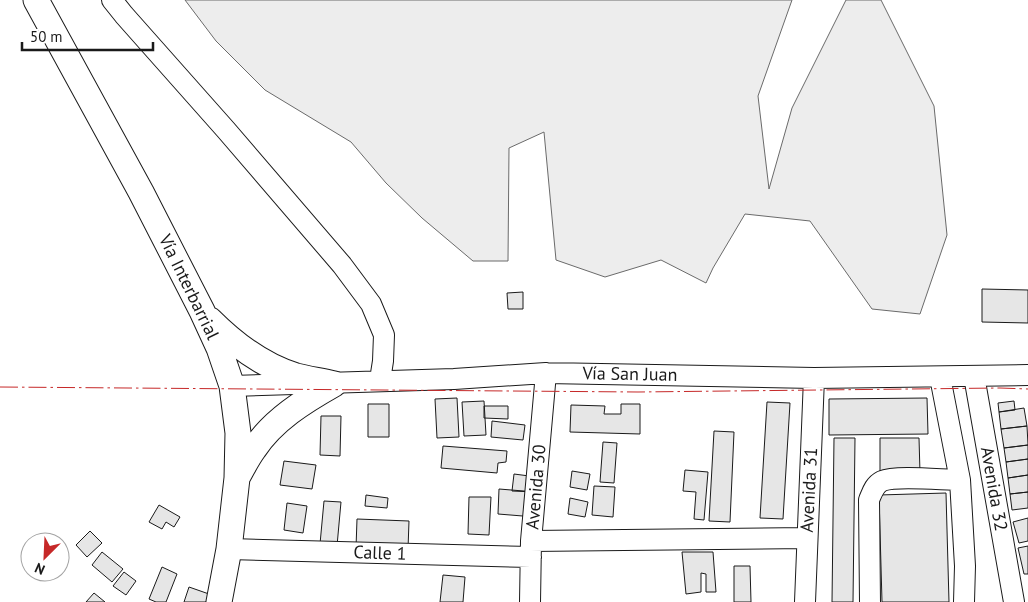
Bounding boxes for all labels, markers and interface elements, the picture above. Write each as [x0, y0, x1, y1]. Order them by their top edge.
scale bar [22, 20, 154, 52]
text: 50 m [30, 27, 63, 46]
street label: Vía Interbarrial [154, 230, 225, 344]
street label: Vía San Juan [581, 361, 678, 386]
street label: Avenida 30 [520, 443, 551, 530]
street label: Avenida 32 [976, 445, 1013, 533]
street label: Avenida 31 [795, 447, 822, 533]
north arrow [20, 532, 70, 582]
street label: Calle 1 [353, 540, 407, 565]
text: N [32, 559, 48, 579]

